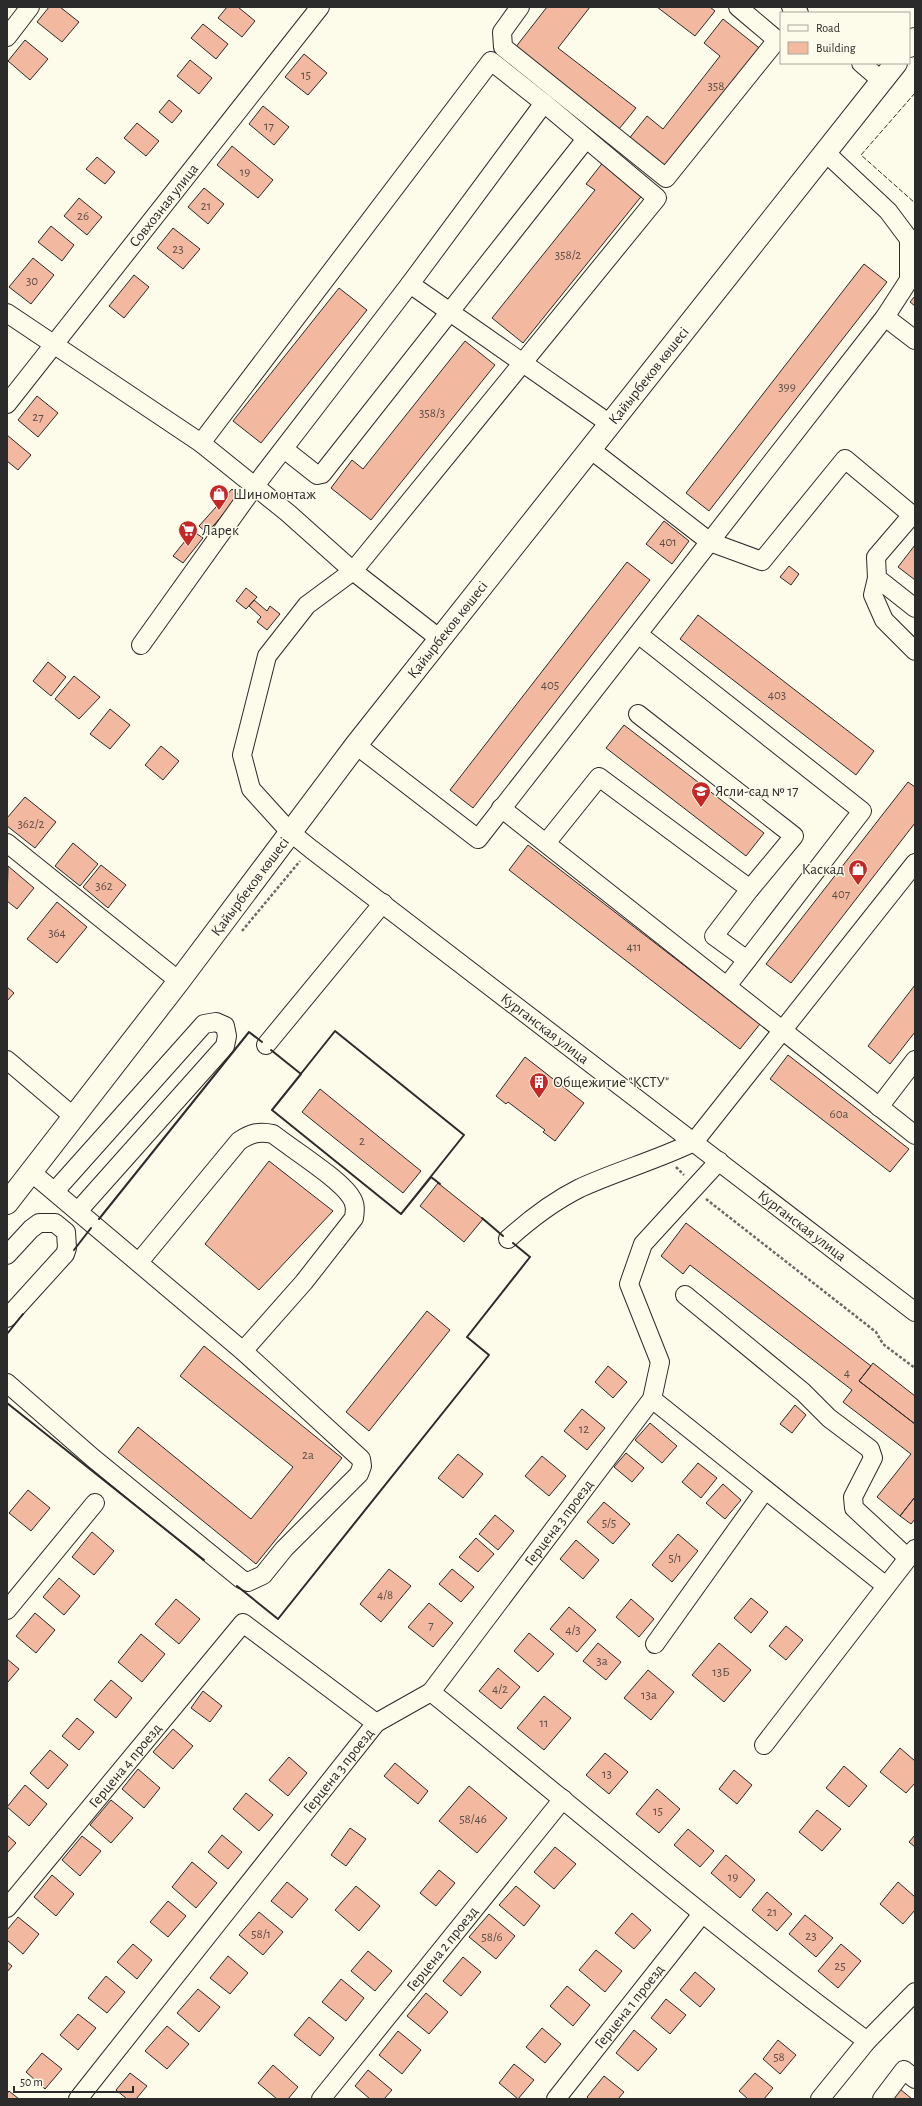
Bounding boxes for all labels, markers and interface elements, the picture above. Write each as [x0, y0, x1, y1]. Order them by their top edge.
legend [780, 12, 910, 64]
text: Road [816, 22, 840, 34]
text: Building [816, 42, 856, 54]
house number: 15 [301, 69, 311, 82]
house number: 358 [708, 80, 724, 93]
house number: 17 [264, 120, 275, 133]
street label: Совхозная улица [126, 161, 201, 250]
house number: 19 [240, 166, 250, 179]
house number: 21 [201, 200, 211, 213]
house number: 26 [77, 210, 89, 223]
house number: 23 [172, 243, 184, 256]
house number: 358/2 [555, 249, 581, 262]
house number: 30 [26, 275, 38, 288]
street label: Қайырбеков көшесі [606, 324, 691, 427]
house number: 399 [778, 381, 796, 394]
house number: 358/3 [419, 407, 445, 420]
house number: 27 [32, 411, 44, 424]
shop icon: Шиномонтаж [208, 483, 230, 511]
place label: Шиномонтаж [233, 487, 316, 502]
supermarket icon: Ларек [177, 519, 199, 547]
place label: Ларек [202, 523, 239, 538]
house number: 401 [659, 536, 677, 549]
street label: Қайырбеков көшесі [404, 578, 490, 681]
house number: 405 [541, 679, 559, 692]
house number: 403 [768, 689, 786, 702]
school or university icon: Ясли-сад № 17 [690, 780, 712, 808]
place label: Ясли-сад № 17 [715, 784, 799, 799]
house number: 362/2 [17, 818, 45, 831]
street label: Қайырбеков көшесі [208, 834, 292, 939]
shop icon: Каскад [847, 858, 869, 886]
place label: Каскад [802, 862, 844, 877]
house number: 362 [95, 880, 113, 893]
house number: 407 [832, 888, 851, 901]
house number: 364 [48, 927, 66, 940]
house number: 411 [626, 941, 642, 954]
street label: Курганская улица [498, 990, 592, 1067]
building icon: Общежитие "КСТУ" [528, 1071, 550, 1099]
place label: Общежитие "КСТУ" [553, 1075, 669, 1090]
house number: 60а [830, 1108, 849, 1121]
house number: 2 [359, 1135, 365, 1148]
street label: Курганская улица [755, 1187, 849, 1264]
house number: 4 [844, 1367, 850, 1380]
house number: 12 [579, 1423, 589, 1436]
house number: 2а [302, 1449, 314, 1462]
street label: Герцена 3 проезд [522, 1477, 596, 1569]
house number: 5/5 [602, 1517, 616, 1530]
house number: 5/1 [668, 1552, 682, 1565]
house number: 4/8 [377, 1589, 393, 1602]
house number: 7 [428, 1619, 434, 1632]
house number: 4/3 [565, 1624, 581, 1637]
house number: 3а [596, 1655, 608, 1668]
house number: 13Б [712, 1666, 730, 1679]
house number: 4/2 [492, 1683, 508, 1696]
house number: 13а [641, 1689, 657, 1702]
house number: 11 [540, 1717, 548, 1730]
street label: Герцена 4 проезд [86, 1720, 164, 1811]
street label: Герцена 3 проезд [300, 1725, 376, 1816]
house number: 13 [602, 1768, 612, 1781]
house number: 15 [653, 1805, 663, 1818]
house number: 58/46 [459, 1813, 487, 1826]
house number: 19 [728, 1871, 738, 1884]
street label: Герцена 2 проезд [404, 1903, 481, 1994]
house number: 21 [767, 1906, 777, 1919]
house number: 58/1 [251, 1928, 271, 1941]
house number: 23 [805, 1930, 817, 1943]
house number: 58/6 [481, 1931, 503, 1944]
house number: 25 [834, 1960, 846, 1973]
street label: Герцена 1 проезд [591, 1961, 667, 2051]
house number: 58 [773, 2051, 785, 2064]
scale bar [14, 2068, 133, 2094]
text: 50 m [20, 2076, 43, 2088]

